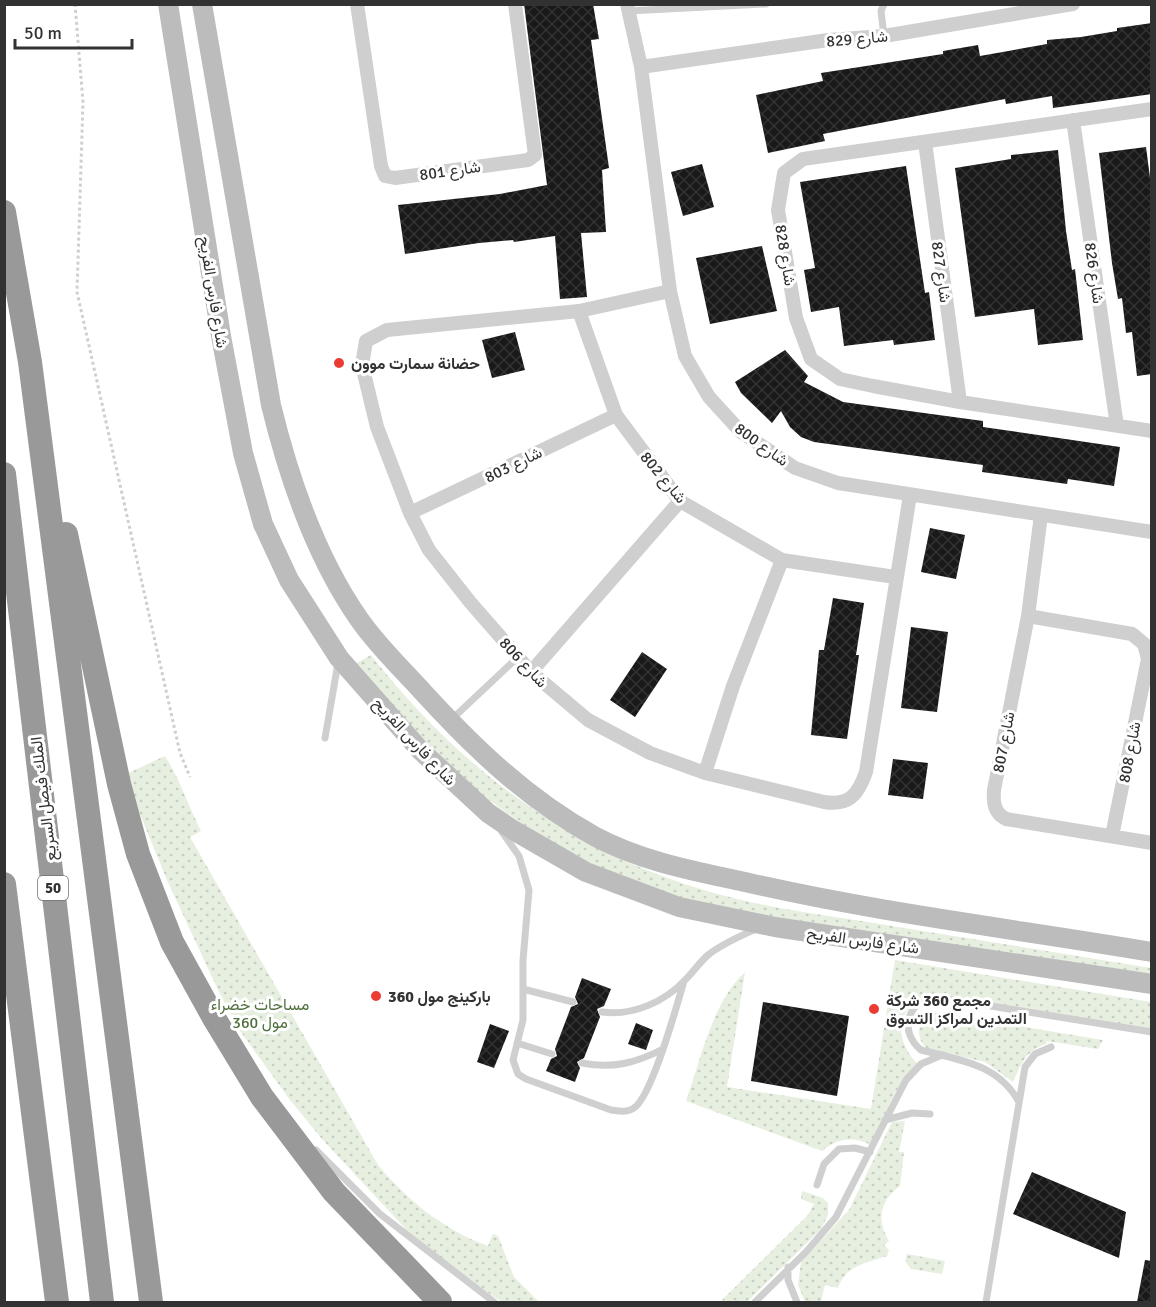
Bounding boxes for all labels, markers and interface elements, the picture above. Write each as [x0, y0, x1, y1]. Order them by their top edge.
scale bar [15, 12, 132, 50]
text: 50 m [24, 22, 62, 44]
street label: شارع 829 [826, 26, 889, 53]
street label: شارع 801 [418, 157, 482, 186]
street label: شارع 828 [769, 223, 800, 287]
street label: شارع فارس الفريح [193, 235, 232, 350]
street label: شارع 827 [926, 240, 955, 304]
street label: شارع 826 [1079, 241, 1108, 305]
place label: حضانة سمارت موون [351, 354, 480, 374]
marker: حضانة سمارت موون [332, 356, 346, 370]
street label: شارع 800 [730, 419, 792, 472]
street label: شارع 803 [481, 442, 546, 488]
street label: شارع 802 [635, 448, 691, 508]
street label: شارع 806 [494, 633, 552, 693]
street label: شارع فارس الفريح [368, 693, 460, 791]
street label: شارع 807 [988, 710, 1021, 775]
street label: شارع 808 [1114, 720, 1147, 785]
street label: الملك فيصل السريع [26, 735, 63, 862]
road number: 50 [38, 876, 68, 900]
street label: شارع فارس الفريح [805, 923, 920, 960]
place label: باركينج مول 360 [388, 987, 491, 1008]
marker: باركينج مول 360 [369, 989, 383, 1003]
place label: مجمع 360 شركة التمدين لمراكز التسوق [886, 991, 1027, 1029]
park label: مساحات خضراء 360 مول [211, 995, 309, 1033]
marker: مجمع 360 شركة التمدين لمراكز التسوق [867, 1002, 881, 1016]

